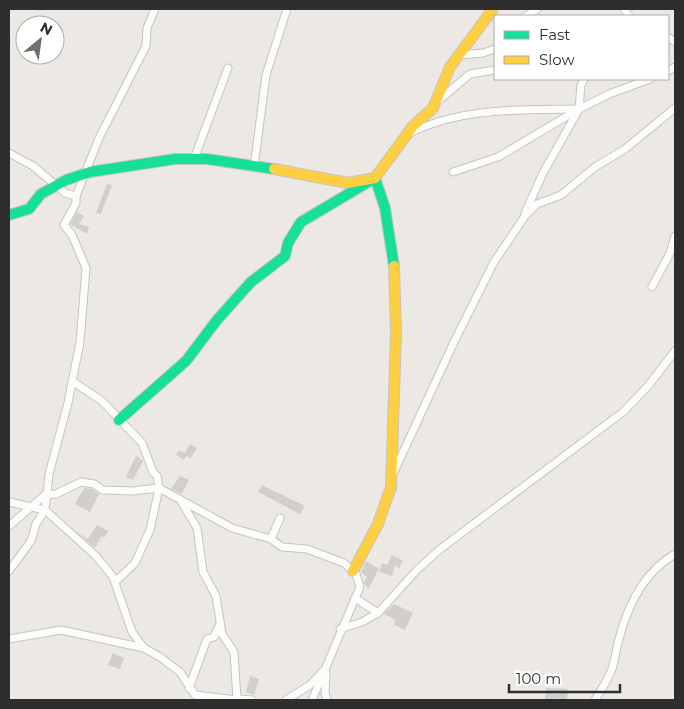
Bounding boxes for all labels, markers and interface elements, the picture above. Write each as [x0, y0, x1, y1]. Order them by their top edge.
north arrow [15, 15, 65, 65]
legend [494, 15, 669, 80]
text: N [37, 18, 56, 39]
text: Fast [539, 25, 570, 44]
text: Slow [539, 50, 575, 69]
scale bar [509, 662, 620, 694]
text: 100 m [516, 669, 561, 688]

